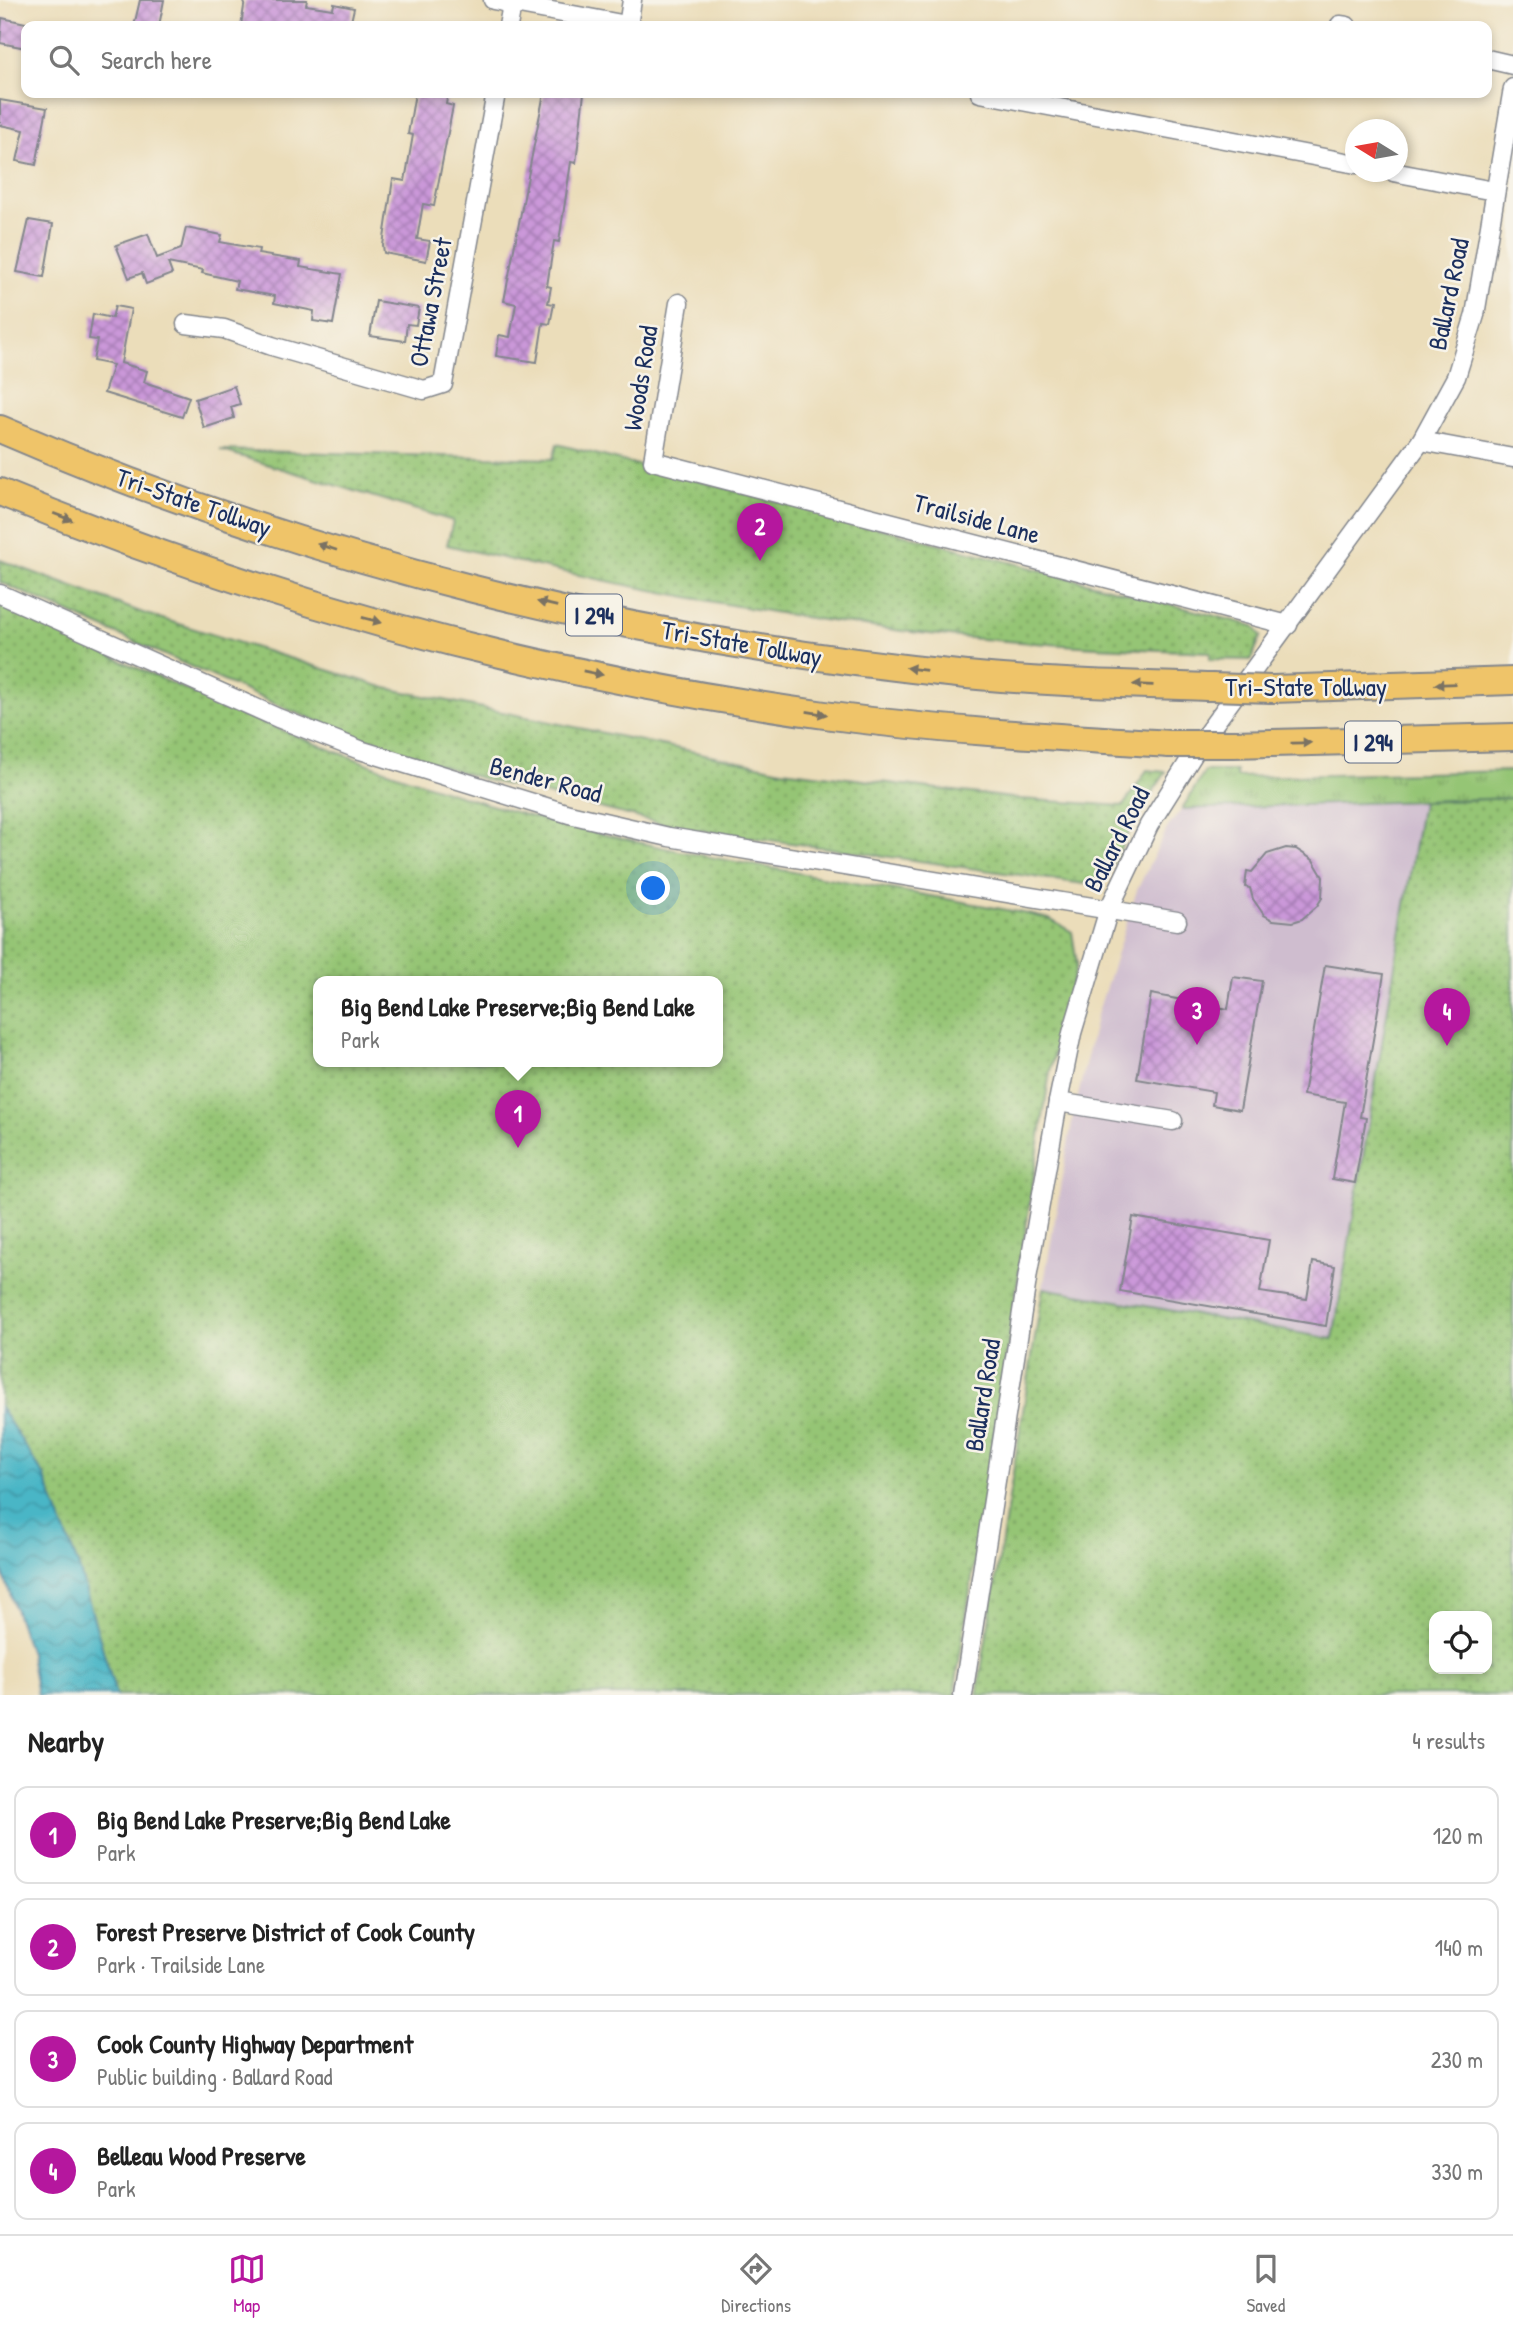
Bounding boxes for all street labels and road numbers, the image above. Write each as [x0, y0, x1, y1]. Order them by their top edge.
street label: Ottawa Street [400, 233, 460, 370]
street label: Ballard Road [1419, 235, 1477, 353]
street label: Woods Road [614, 323, 666, 433]
street label: Tri-State Tollway [112, 459, 276, 545]
street label: Trailside Lane [910, 484, 1044, 552]
road number: I 294 [566, 594, 622, 636]
street label: Tri-State Tollway [659, 612, 825, 674]
street label: Tri-State Tollway [1225, 669, 1387, 704]
road number: I 294 [1345, 722, 1401, 762]
street label: Bender Road [486, 747, 606, 811]
street label: Ballard Road [1075, 780, 1157, 898]
street label: Ballard Road [956, 1336, 1008, 1454]

